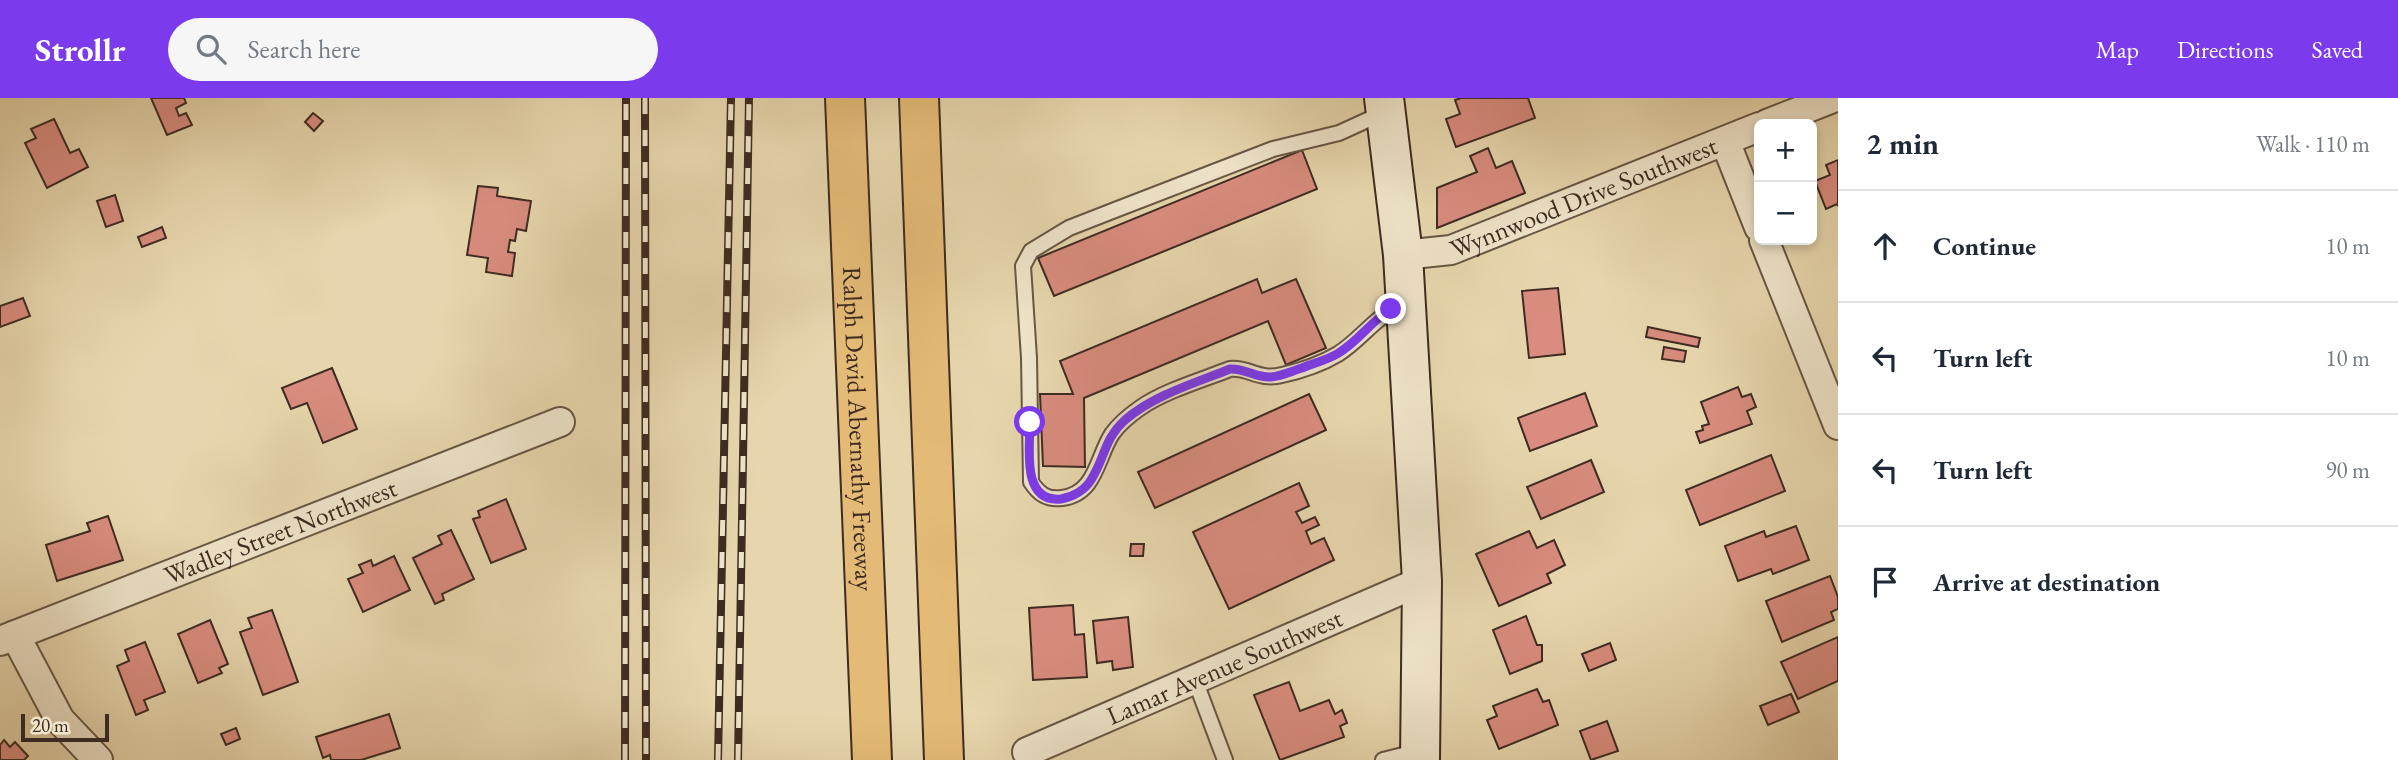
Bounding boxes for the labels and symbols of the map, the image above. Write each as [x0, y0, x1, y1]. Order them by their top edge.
street label: Wynnwood Drive Southwest [1445, 128, 1722, 266]
street label: Ralph David Abernathy Freeway [835, 266, 882, 592]
route end [1375, 293, 1406, 324]
route start [1014, 406, 1045, 437]
street label: Wadley Street Northwest [159, 471, 402, 592]
street label: Lamar Avenue Southwest [1101, 601, 1347, 733]
scale bar [21, 711, 108, 743]

